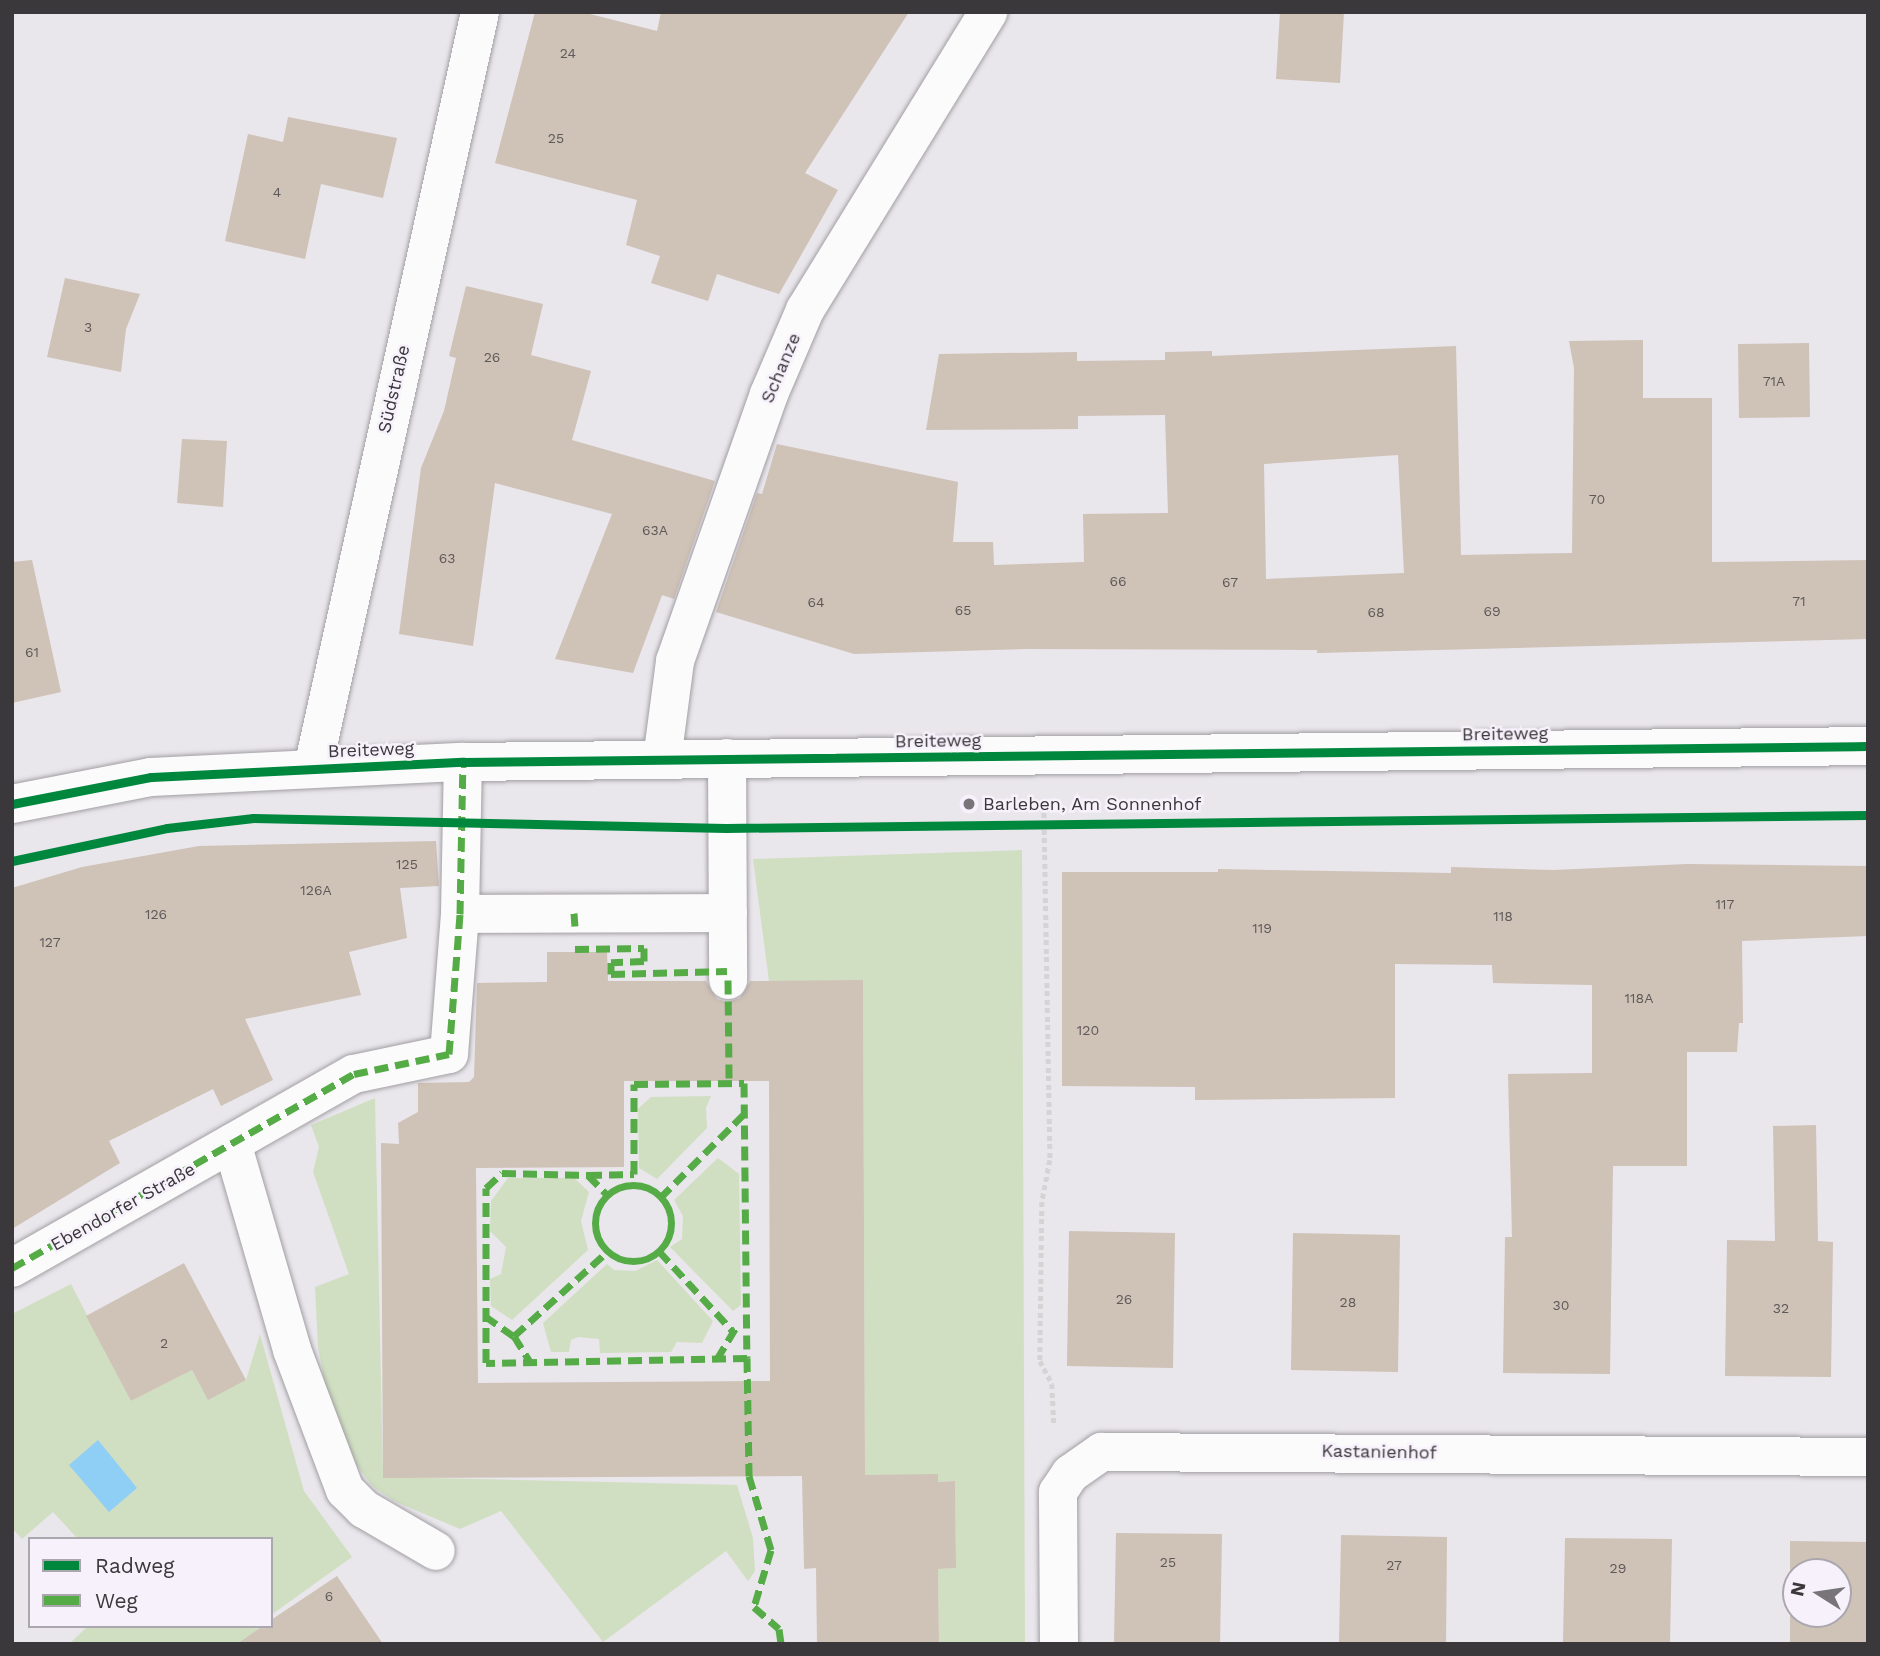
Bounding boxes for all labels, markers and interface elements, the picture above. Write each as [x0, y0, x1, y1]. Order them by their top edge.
house number: 24 [560, 45, 576, 61]
house number: 25 [548, 130, 564, 146]
house number: 4 [273, 184, 281, 200]
house number: 3 [84, 319, 92, 335]
street label: Schanze [757, 330, 805, 406]
street label: Südstraße [373, 343, 415, 435]
house number: 26 [484, 349, 500, 365]
house number: 71A [1763, 373, 1785, 389]
house number: 70 [1589, 491, 1605, 507]
house number: 63A [642, 522, 668, 538]
house number: 63 [439, 550, 455, 566]
house number: 66 [1109, 573, 1127, 589]
house number: 67 [1222, 574, 1238, 590]
house number: 71 [1792, 593, 1806, 609]
house number: 64 [807, 594, 825, 610]
house number: 65 [955, 602, 971, 618]
house number: 69 [1483, 603, 1501, 619]
house number: 68 [1367, 604, 1385, 620]
house number: 61 [25, 644, 39, 660]
street label: Breiteweg [1462, 722, 1548, 746]
street label: Breiteweg [895, 729, 981, 753]
street label: Breiteweg [327, 738, 415, 762]
place label: Barleben, Am Sonnenhof [983, 793, 1202, 815]
marker: Barleben, Am Sonnenhof [961, 796, 977, 812]
house number: 125 [396, 856, 418, 872]
house number: 126A [300, 882, 332, 898]
house number: 117 [1716, 896, 1734, 912]
house number: 126 [145, 906, 167, 922]
house number: 118 [1493, 908, 1513, 924]
house number: 119 [1252, 920, 1272, 936]
house number: 127 [39, 934, 61, 950]
house number: 118A [1625, 990, 1653, 1006]
house number: 120 [1077, 1022, 1099, 1038]
street label: Ebendorfer Straße [47, 1158, 199, 1256]
house number: 26 [1116, 1291, 1132, 1307]
house number: 28 [1340, 1294, 1356, 1310]
house number: 30 [1553, 1297, 1569, 1313]
house number: 32 [1773, 1300, 1789, 1316]
house number: 2 [160, 1335, 168, 1351]
street label: Kastanienhof [1321, 1440, 1437, 1464]
legend [28, 1537, 273, 1628]
text: Radweg [95, 1553, 175, 1578]
house number: 25 [1160, 1554, 1176, 1570]
house number: 27 [1386, 1557, 1402, 1573]
north arrow [1782, 1558, 1852, 1628]
house number: 29 [1610, 1560, 1626, 1576]
text: N [1785, 1580, 1811, 1598]
text: Weg [95, 1588, 138, 1613]
house number: 6 [325, 1588, 333, 1604]

